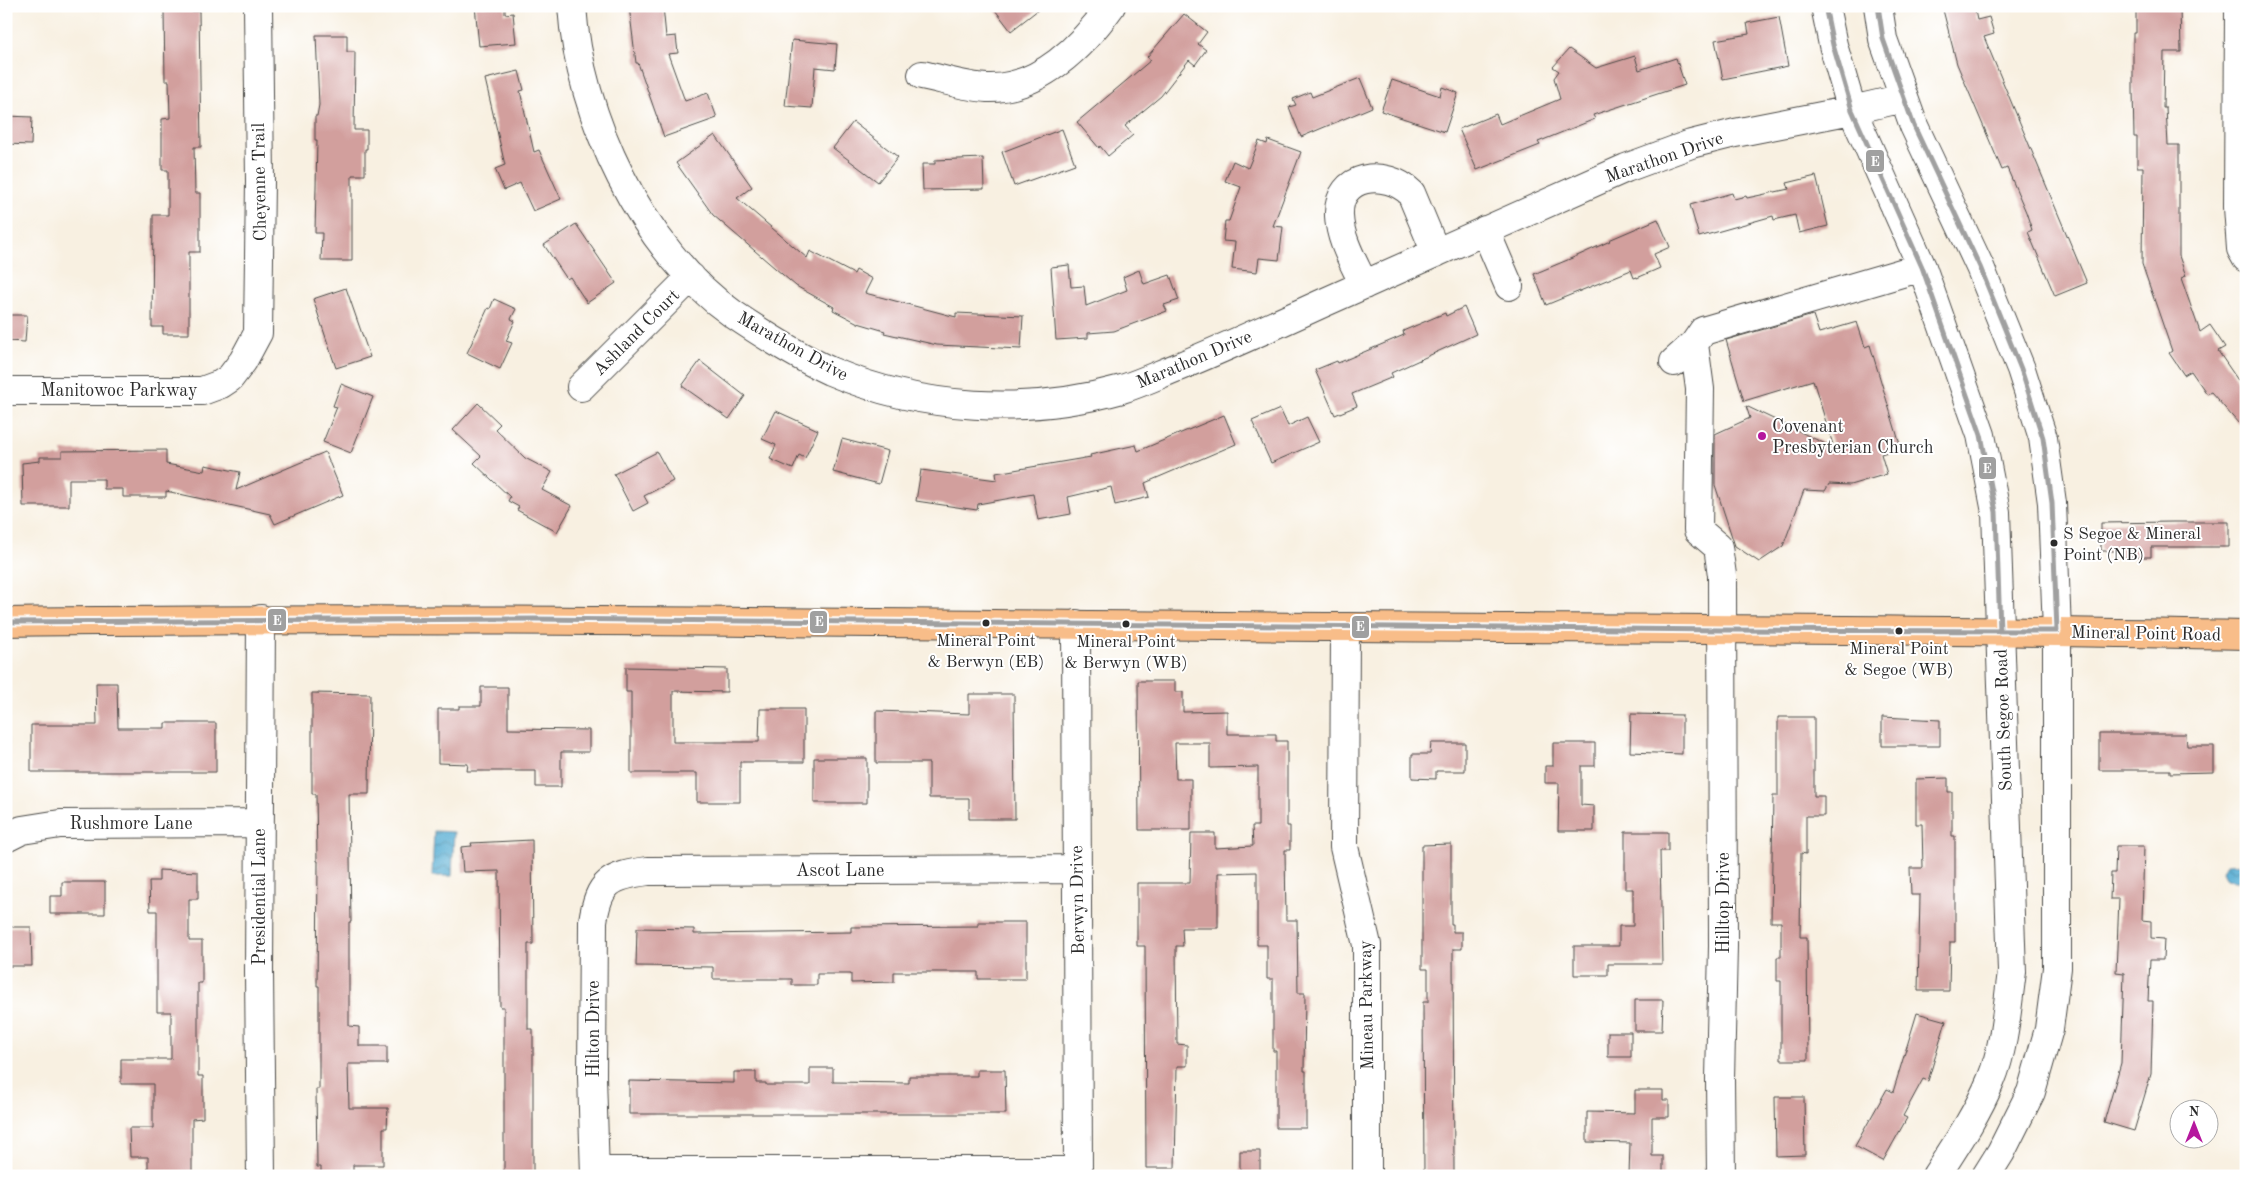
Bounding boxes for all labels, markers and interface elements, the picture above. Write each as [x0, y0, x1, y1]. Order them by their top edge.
street label: Cheyenne Trail [250, 122, 270, 241]
street label: Marathon Drive [1603, 129, 1726, 187]
line badge: E [1865, 149, 1885, 173]
text: E [1870, 155, 1880, 169]
street label: Ashland Court [590, 286, 683, 379]
street label: Marathon Drive [734, 309, 851, 385]
street label: Marathon Drive [1134, 328, 1255, 392]
street label: Manitowoc Parkway [40, 382, 198, 400]
place label: Covenant Presbyterian Church [1772, 418, 1934, 457]
marker: Covenant Presbyterian Church [1756, 430, 1768, 442]
line badge: E [1978, 456, 1997, 480]
text: E [1982, 462, 1992, 476]
place label: S Segoe & Mineral Point (NB) [2063, 526, 2201, 564]
marker: S Segoe & Mineral Point (NB) [2049, 538, 2059, 548]
line badge: E [267, 608, 287, 632]
line badge: E [809, 610, 828, 634]
text: E [272, 614, 282, 628]
text: E [814, 615, 824, 629]
line badge: E [1351, 615, 1370, 639]
marker: Mineral Point & Berwyn (EB) [981, 618, 991, 628]
marker: Mineral Point & Berwyn (WB) [1121, 619, 1131, 629]
text: E [1355, 620, 1365, 634]
street label: Mineral Point Road [2071, 624, 2221, 644]
marker: Mineral Point & Segoe (WB) [1894, 626, 1904, 636]
place label: Mineral Point & Berwyn (EB) [928, 633, 1044, 671]
place label: Mineral Point & Berwyn (WB) [1064, 634, 1188, 672]
place label: Mineral Point & Segoe (WB) [1844, 641, 1954, 679]
street label: South Segoe Road [1993, 649, 2015, 791]
street label: Rushmore Lane [70, 815, 192, 833]
street label: Presidential Lane [251, 829, 269, 965]
street label: Berwyn Drive [1068, 845, 1088, 955]
street label: Hilltop Drive [1715, 852, 1733, 954]
street label: Ascot Lane [796, 862, 884, 880]
street label: Mineau Parkway [1357, 939, 1377, 1070]
street label: Hilton Drive [585, 980, 603, 1078]
north arrow [2170, 1100, 2220, 1150]
text: N [2189, 1105, 2200, 1119]

